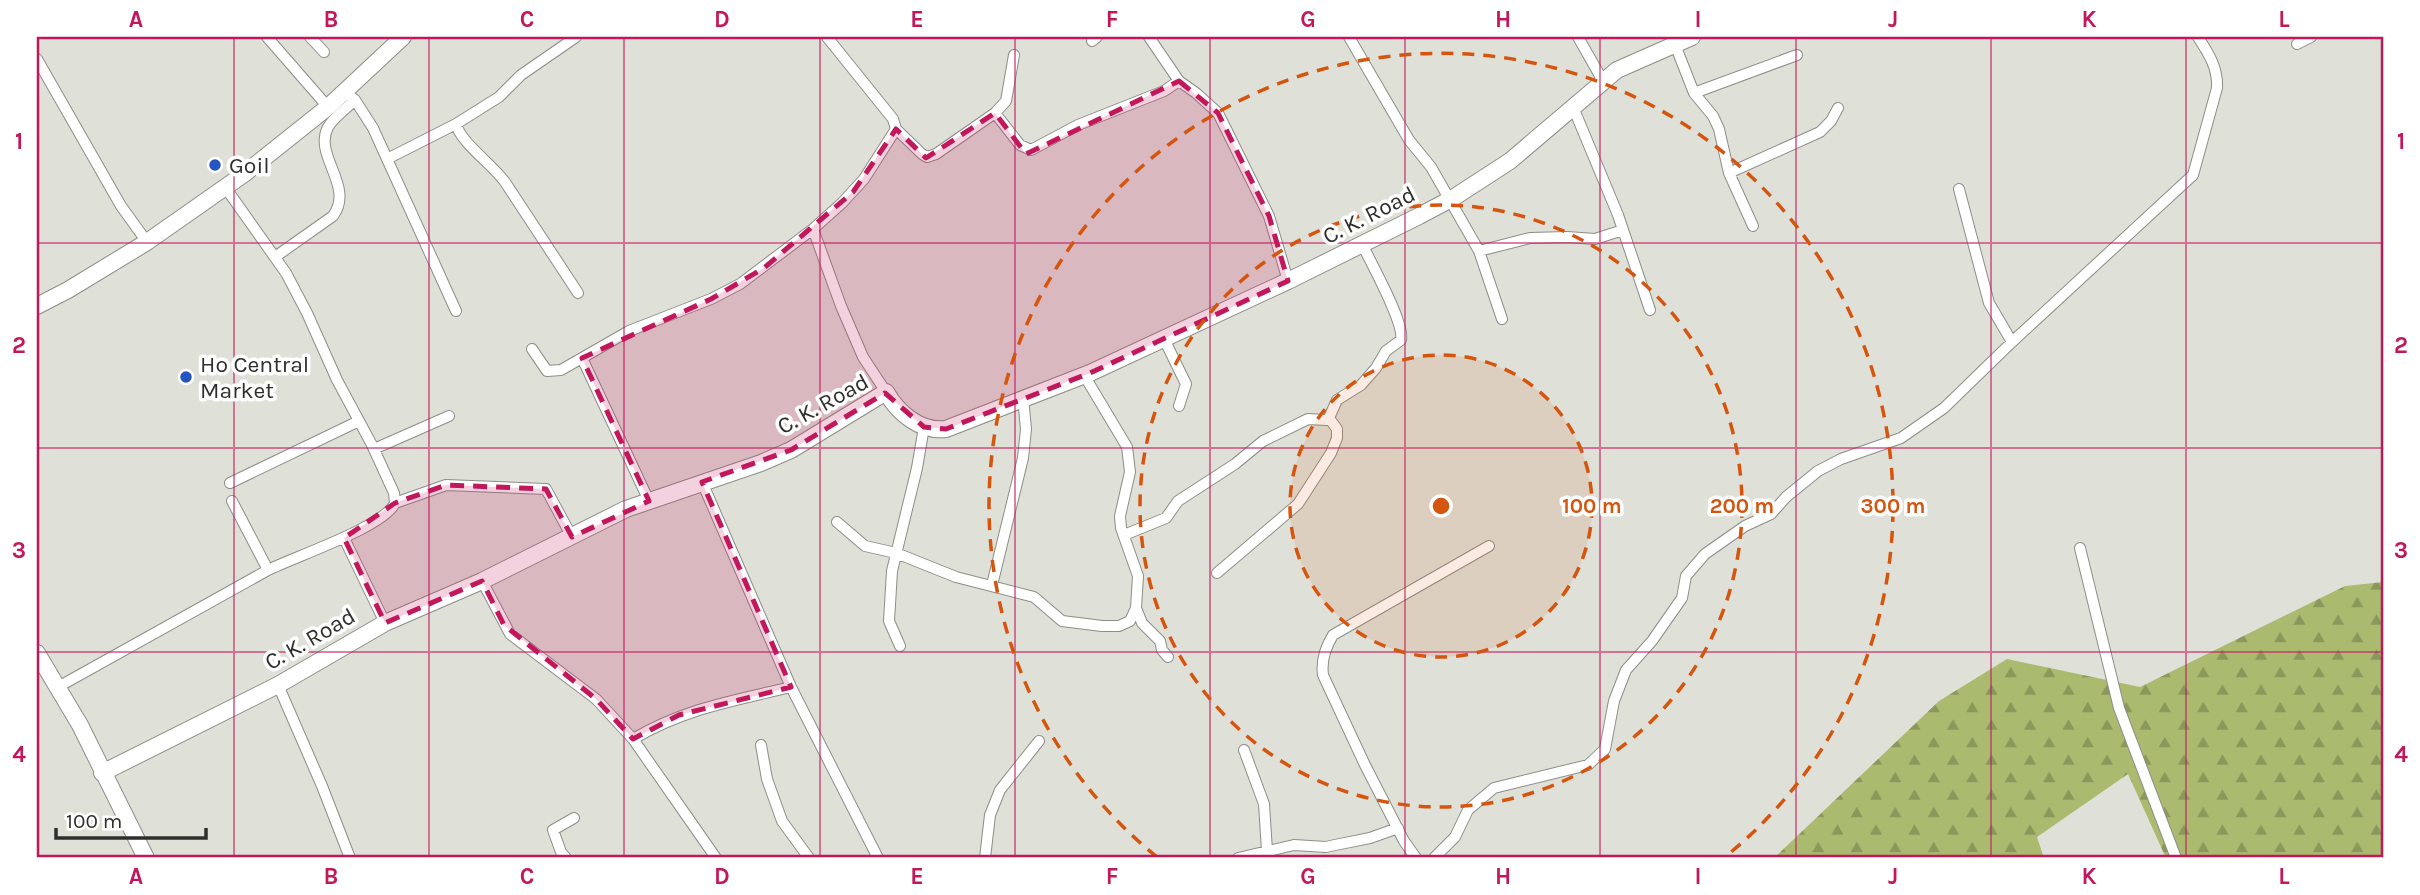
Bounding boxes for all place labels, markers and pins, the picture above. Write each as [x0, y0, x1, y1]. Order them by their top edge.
place label: Goil [229, 152, 270, 179]
marker: Goil [207, 157, 223, 173]
place label: Ho Central Market [200, 351, 309, 404]
marker: Ho Central Market [178, 369, 194, 385]
centre of rings [1429, 494, 1453, 518]

